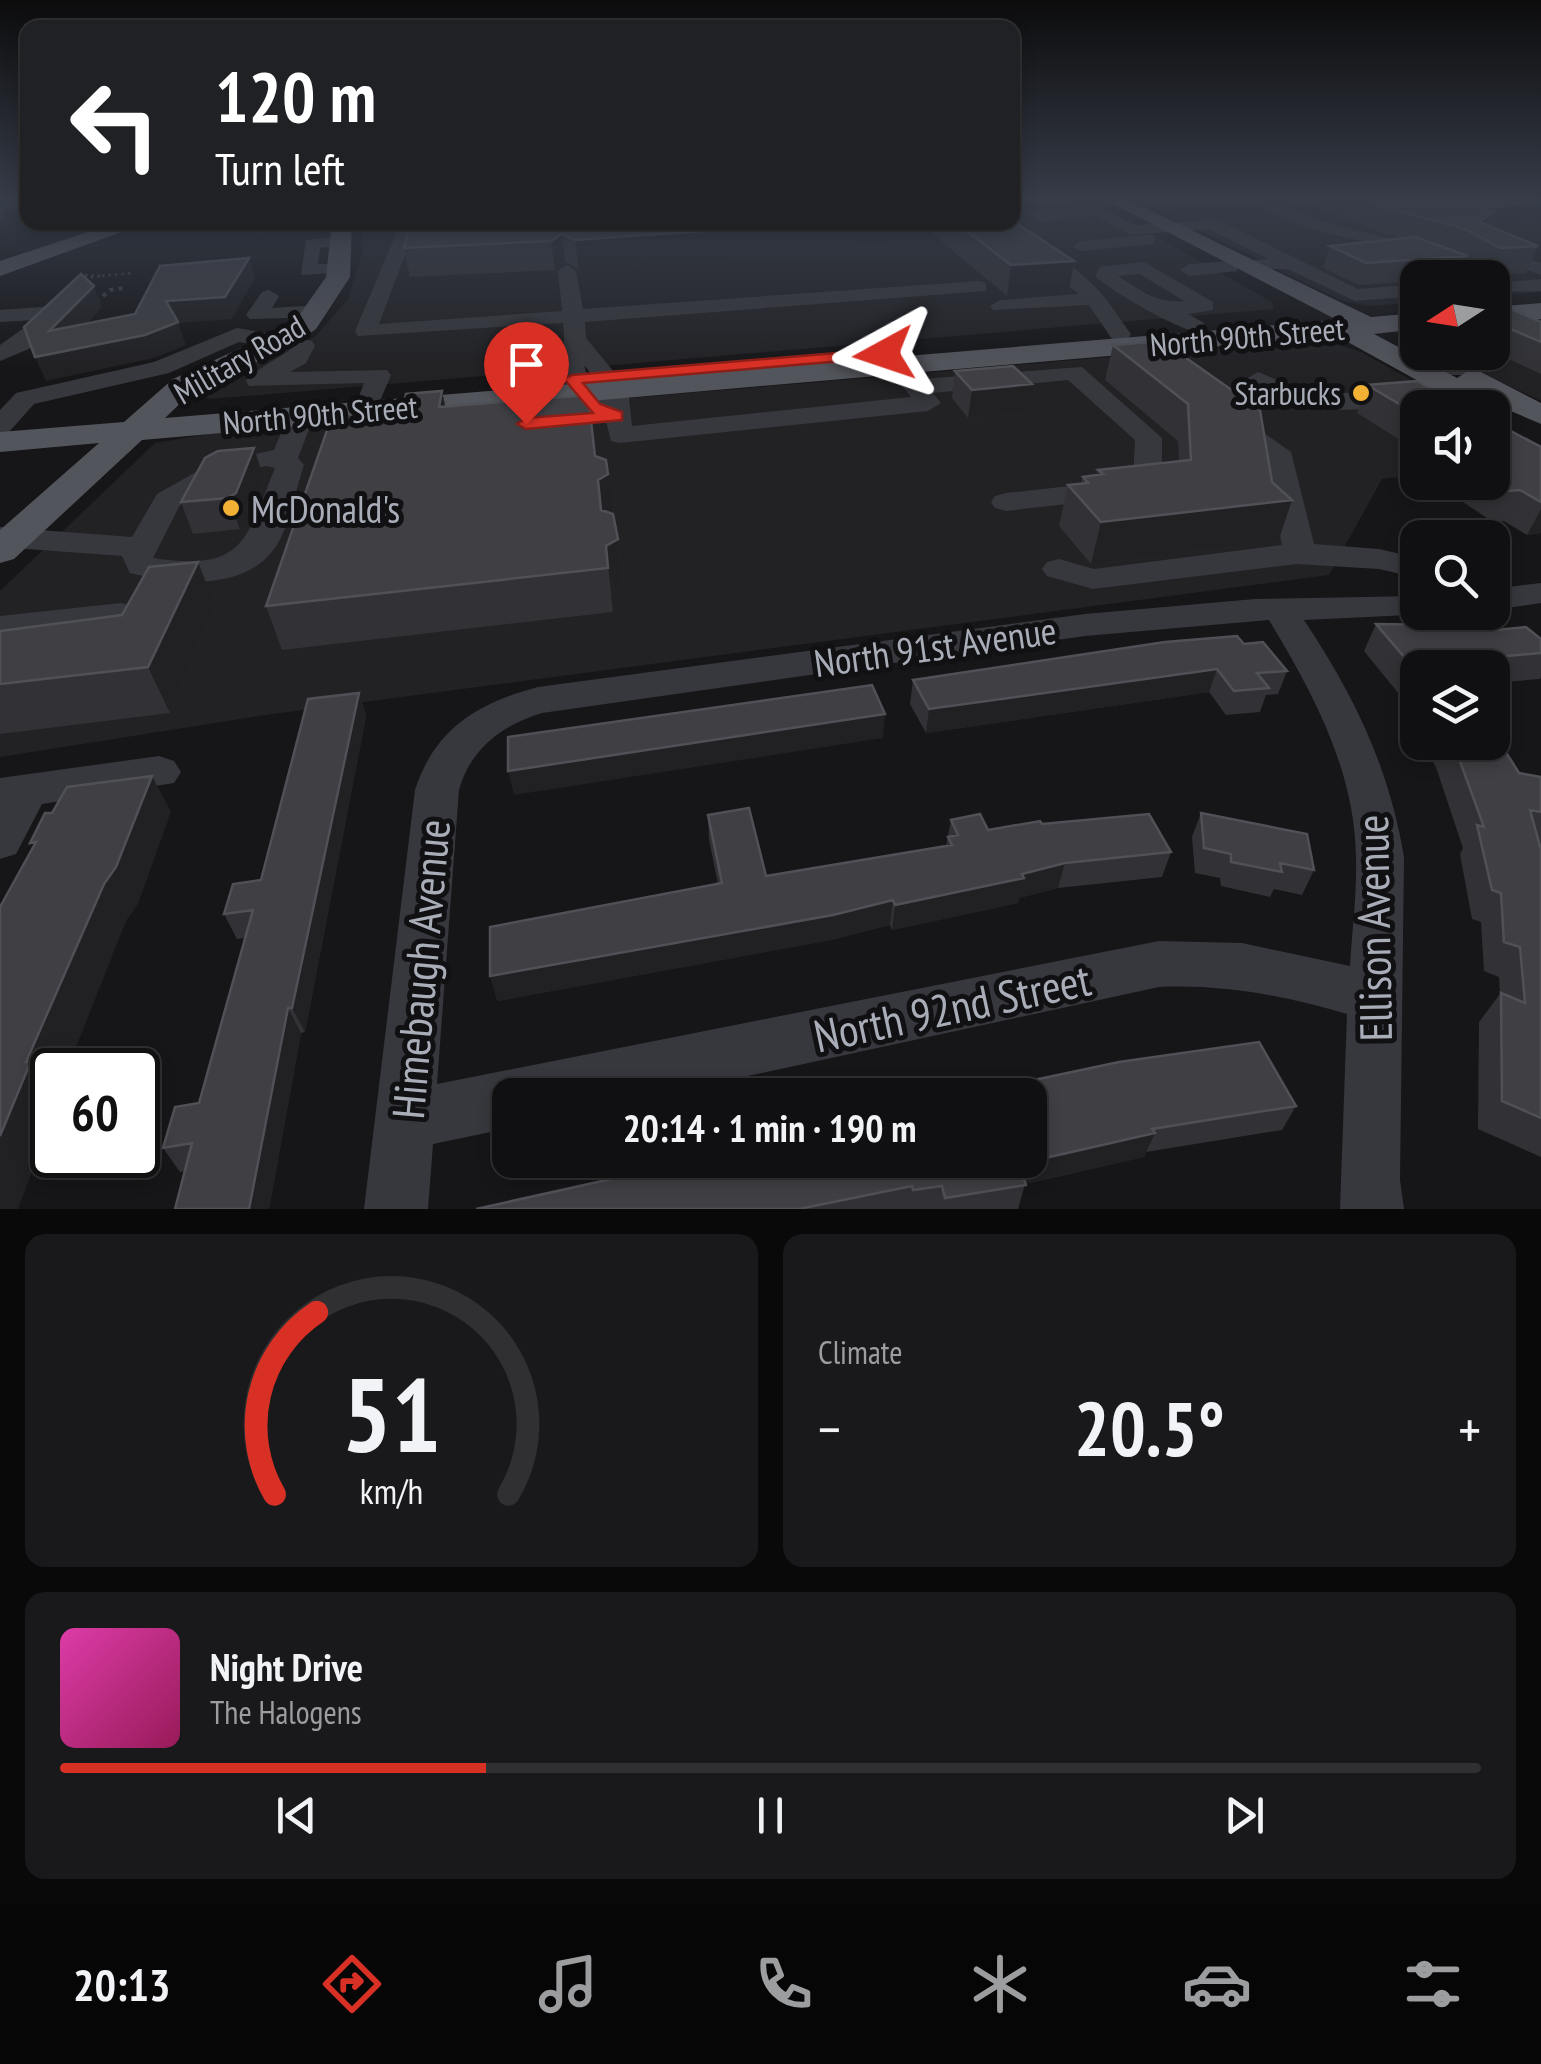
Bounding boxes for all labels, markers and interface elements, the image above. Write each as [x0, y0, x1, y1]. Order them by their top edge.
text: 120 m [215, 51, 376, 141]
icon: left [50, 60, 180, 190]
text: Turn left [215, 139, 345, 197]
north arrow [1400, 260, 1510, 370]
map controls [1400, 260, 1510, 760]
position arrow [832, 302, 936, 406]
street label: Military Road [166, 305, 312, 413]
street label: North 90th Street [1148, 307, 1346, 365]
pin [484, 322, 569, 425]
icon: arrive [499, 337, 554, 392]
place label: Starbucks [1235, 372, 1341, 414]
marker: Starbucks [1350, 382, 1372, 404]
street label: North 90th Street [221, 385, 419, 443]
button: sound [1400, 390, 1510, 500]
place label: McDonald's [251, 484, 400, 533]
marker: McDonald's [220, 497, 242, 519]
button: search [1400, 520, 1510, 630]
street label: North 91st Avenue [811, 605, 1059, 687]
button: layers [1400, 650, 1510, 760]
street label: Ellison Avenue [1342, 814, 1404, 1042]
street label: Himebaugh Avenue [378, 817, 462, 1121]
street label: North 92nd Street [808, 949, 1096, 1065]
speed limit sign: 60 [30, 1048, 160, 1178]
text: 20:14 · 1 min · 190 m [623, 1103, 916, 1152]
text: Climate [818, 1331, 902, 1373]
text: 51 [342, 1346, 441, 1481]
text: 20.5° [1074, 1380, 1225, 1477]
text: − [818, 1393, 841, 1464]
text: + [1458, 1393, 1481, 1464]
text: km/h [360, 1468, 423, 1514]
text: Night Drive [210, 1642, 363, 1691]
text: The Halogens [210, 1691, 362, 1733]
icon: previous [269, 1788, 324, 1843]
icon: pause [743, 1788, 798, 1843]
icon: next [1217, 1788, 1272, 1843]
icon: directions [317, 1949, 387, 2019]
icon: music [533, 1949, 603, 2019]
icon: phone [749, 1949, 819, 2019]
icon: climate [965, 1949, 1035, 2019]
icon: car [1182, 1949, 1252, 2019]
icon: filters [1398, 1949, 1468, 2019]
text: 20:13 [73, 1955, 170, 2013]

